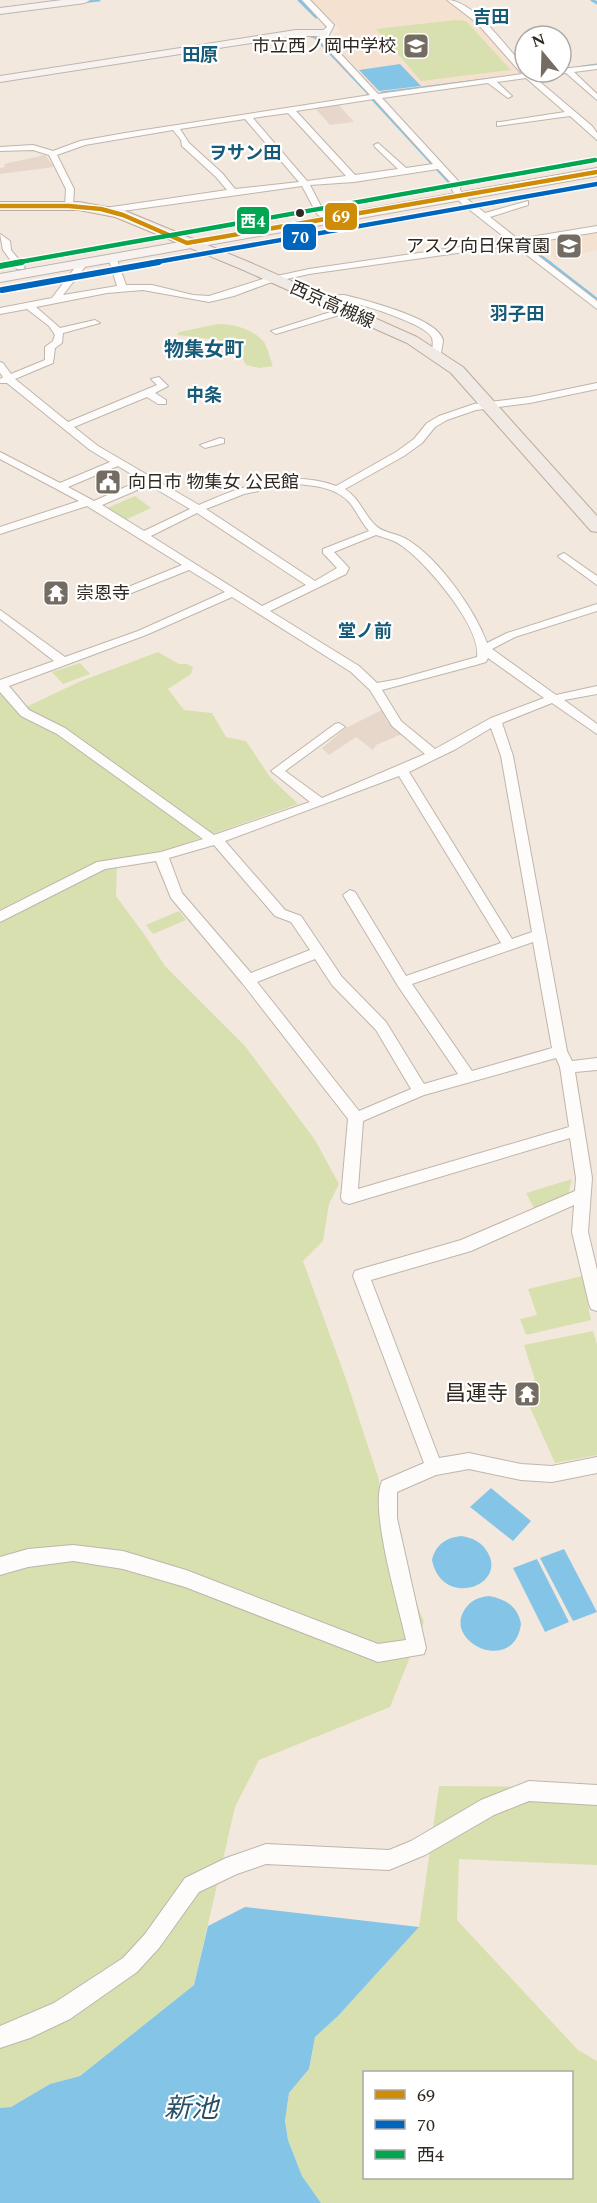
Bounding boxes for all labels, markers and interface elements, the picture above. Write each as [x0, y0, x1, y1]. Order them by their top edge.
district label: 吉田 [473, 4, 509, 31]
north arrow [513, 24, 573, 84]
text: N [528, 27, 549, 54]
school or university icon: 市立西ノ岡中学校 [401, 31, 431, 61]
place label: 市立西ノ岡中学校 [252, 33, 396, 60]
district label: 田原 [182, 42, 218, 69]
district label: ヲサン田 [209, 140, 281, 167]
line badge: 69 [324, 202, 358, 231]
text: 69 [332, 205, 350, 229]
line badge: 西4 [236, 206, 270, 235]
unlabelled marker [294, 207, 306, 219]
text: 西4 [241, 210, 266, 234]
line badge: 70 [282, 223, 317, 251]
text: 70 [291, 226, 309, 250]
school or university icon: アスク向日保育園 [554, 231, 584, 261]
place label: アスク向日保育園 [406, 233, 550, 260]
street label: 西京高槻線 [285, 274, 379, 336]
district label: 羽子田 [490, 301, 544, 328]
district label: 物集女町 [164, 335, 244, 365]
district label: 中条 [186, 382, 222, 409]
public building icon: 向日市 物集女 公民館 [93, 467, 123, 497]
place label: 向日市 物集女 公民館 [128, 469, 299, 496]
temple icon: 崇恩寺 [41, 578, 71, 608]
place label: 崇恩寺 [76, 580, 130, 607]
district label: 堂ノ前 [338, 618, 392, 645]
place label: 昌運寺 [445, 1378, 508, 1410]
temple icon: 昌運寺 [512, 1379, 542, 1409]
legend [363, 2071, 573, 2179]
text: 69 [417, 2082, 435, 2109]
water label: 新池 [164, 2088, 221, 2130]
text: 70 [417, 2112, 435, 2139]
text: 西4 [417, 2142, 444, 2169]

